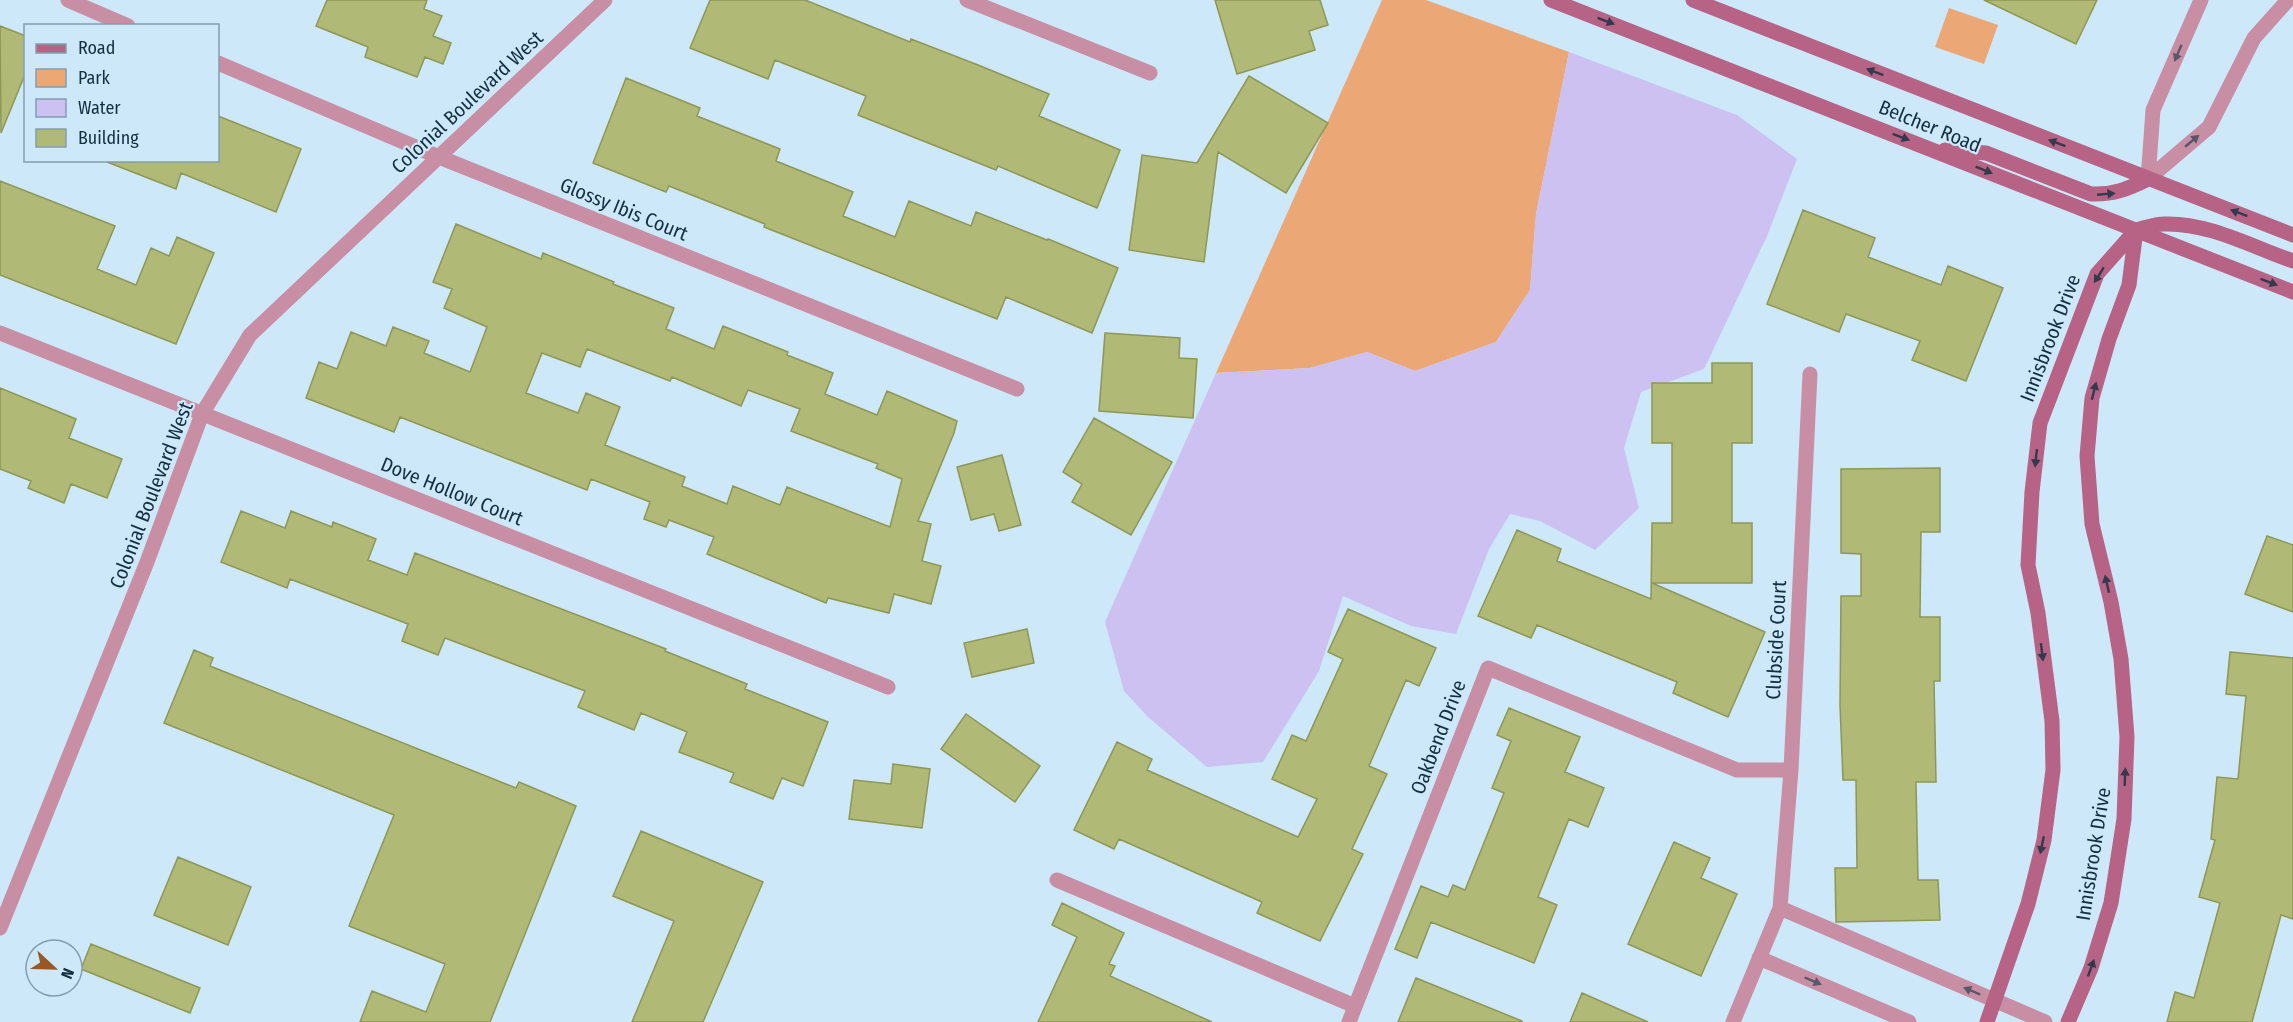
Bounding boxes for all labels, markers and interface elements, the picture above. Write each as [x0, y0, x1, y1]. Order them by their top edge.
one-way arrow [1597, 17, 1615, 27]
legend [24, 24, 219, 162]
street label: Colonial Boulevard West [386, 25, 548, 178]
text: Road [78, 37, 115, 59]
one-way arrow [2173, 45, 2183, 63]
one-way arrow [1866, 66, 1884, 76]
text: Park [78, 67, 111, 89]
street label: Belcher Road [1875, 95, 1985, 157]
text: Water [78, 97, 121, 119]
text: Building [78, 127, 139, 149]
one-way arrow [1892, 132, 1910, 142]
one-way arrow [2184, 135, 2199, 148]
one-way arrow [2047, 138, 2065, 148]
one-way arrow [1976, 165, 1994, 175]
street label: Glossy Ibis Court [557, 172, 692, 246]
one-way arrow [2097, 189, 2116, 198]
one-way arrow [2229, 208, 2247, 218]
one-way arrow [2093, 267, 2104, 283]
street label: Innisbrook Drive [2015, 271, 2085, 405]
one-way arrow [2260, 278, 2278, 287]
one-way arrow [2090, 382, 2100, 401]
street label: Colonial Boulevard West [104, 398, 198, 592]
one-way arrow [2031, 449, 2041, 468]
street label: Dove Hollow Court [377, 452, 527, 531]
one-way arrow [2101, 575, 2111, 593]
street label: Clubside Court [1761, 579, 1791, 700]
one-way arrow [2037, 642, 2047, 661]
street label: Oakbend Drive [1405, 677, 1471, 797]
one-way arrow [2121, 768, 2130, 787]
street label: Innisbrook Drive [2071, 786, 2115, 922]
one-way arrow [2037, 836, 2047, 854]
north arrow [24, 938, 84, 998]
one-way arrow [2086, 959, 2096, 977]
text: N [57, 965, 78, 981]
one-way arrow [1804, 976, 1822, 986]
one-way arrow [1964, 986, 1981, 995]

